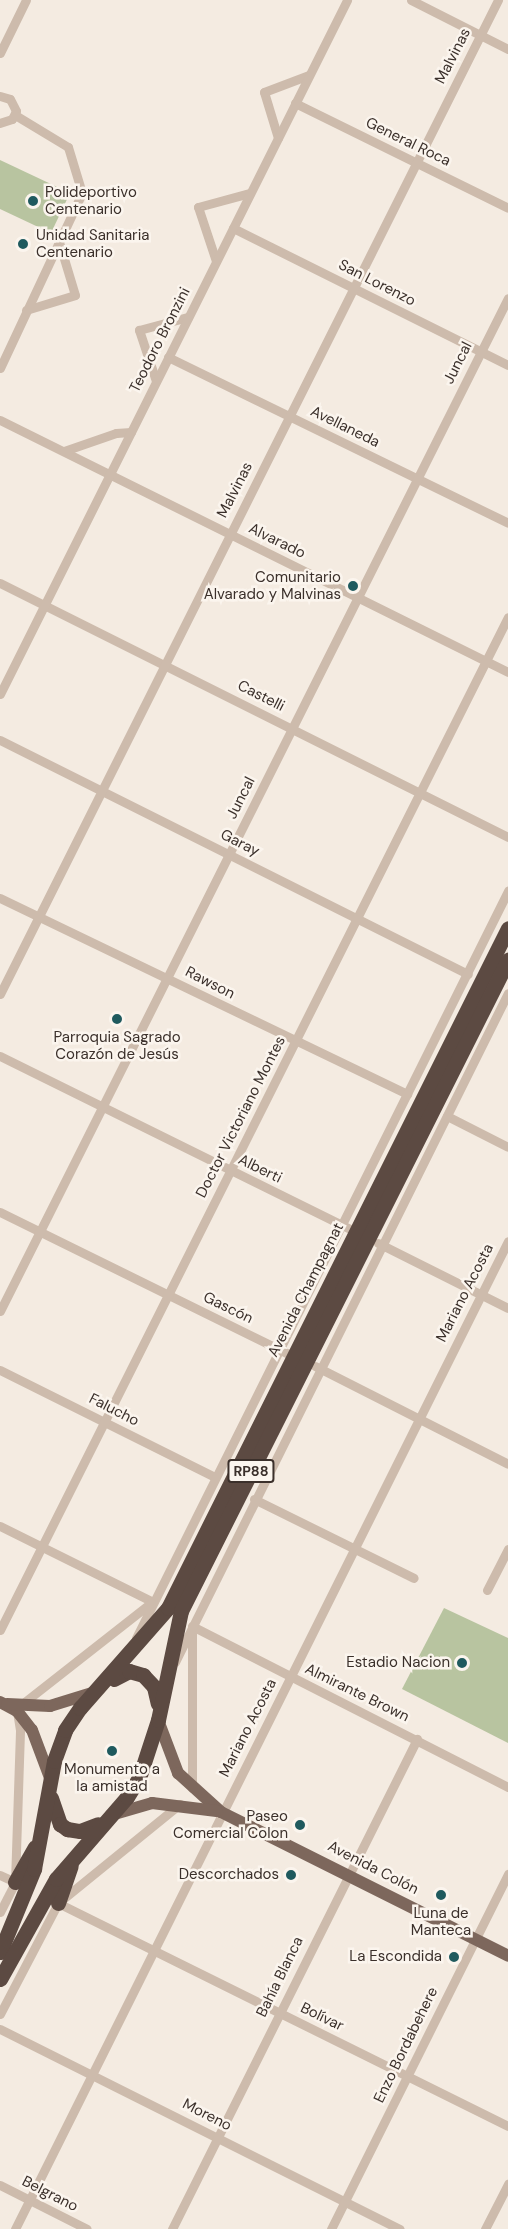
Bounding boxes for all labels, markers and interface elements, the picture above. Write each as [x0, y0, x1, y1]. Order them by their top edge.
street label: Malvinas [431, 25, 475, 87]
street label: General Roca [363, 114, 453, 170]
place label: Polideportivo Centenario [45, 183, 137, 218]
marker: Polideportivo Centenario [26, 194, 40, 208]
place label: Unidad Sanitaria Centenario [36, 226, 149, 261]
marker: Unidad Sanitaria Centenario [14, 235, 32, 253]
street label: San Lorenzo [335, 256, 419, 310]
street label: Teodoro Bronzini [126, 284, 194, 396]
street label: Juncal [440, 339, 476, 387]
street label: Avellaneda [307, 403, 383, 451]
street label: Malvinas [213, 459, 257, 521]
street label: Alvarado [246, 520, 308, 562]
place label: Comunitario Alvarado y Malvinas [204, 568, 341, 603]
marker: Comunitario Alvarado y Malvinas [346, 579, 360, 593]
street label: Castelli [234, 676, 288, 716]
street label: Juncal [223, 774, 259, 822]
street label: Garay [217, 826, 263, 860]
street label: Rawson [182, 963, 238, 1003]
marker: Parroquia Sagrado Corazón de Jesús [110, 1012, 124, 1026]
place label: Parroquia Sagrado Corazón de Jesús [53, 1028, 181, 1063]
street label: Doctor Victoriano Montes [192, 1033, 290, 1201]
street label: Alberti [235, 1151, 285, 1187]
street label: Avenida Champagnat [264, 1220, 348, 1360]
street label: Mariano Acosta [432, 1241, 498, 1345]
street label: Gascón [200, 1288, 256, 1328]
street label: Falucho [86, 1390, 142, 1430]
road number: RP88 [227, 1460, 275, 1482]
place label: Estadio Nacion [346, 1654, 450, 1672]
marker: Estadio Nacion [455, 1656, 469, 1670]
street label: Almirante Brown [302, 1660, 412, 1726]
street label: Mariano Acosta [215, 1676, 281, 1780]
marker: Monumento a la amistad [105, 1744, 119, 1758]
place label: Monumento a la amistad [64, 1760, 160, 1795]
place label: Paseo Comercial Colon [173, 1807, 288, 1842]
marker: Paseo Comercial Colon [293, 1818, 307, 1832]
street label: Avenida Colón [325, 1837, 421, 1899]
place label: Descorchados [179, 1866, 279, 1884]
marker: Descorchados [284, 1868, 298, 1882]
marker: Luna de Manteca [434, 1888, 448, 1902]
place label: Luna de Manteca [411, 1904, 471, 1939]
street label: Bahía Blanca [253, 1934, 307, 2020]
place label: La Escondida [349, 1948, 442, 1966]
marker: La Escondida [447, 1950, 461, 1964]
street label: Enzo Bordabehere [370, 1984, 442, 2106]
street label: Bolívar [297, 1999, 347, 2035]
street label: Moreno [179, 2095, 235, 2135]
street label: Belgrano [19, 2172, 81, 2216]

